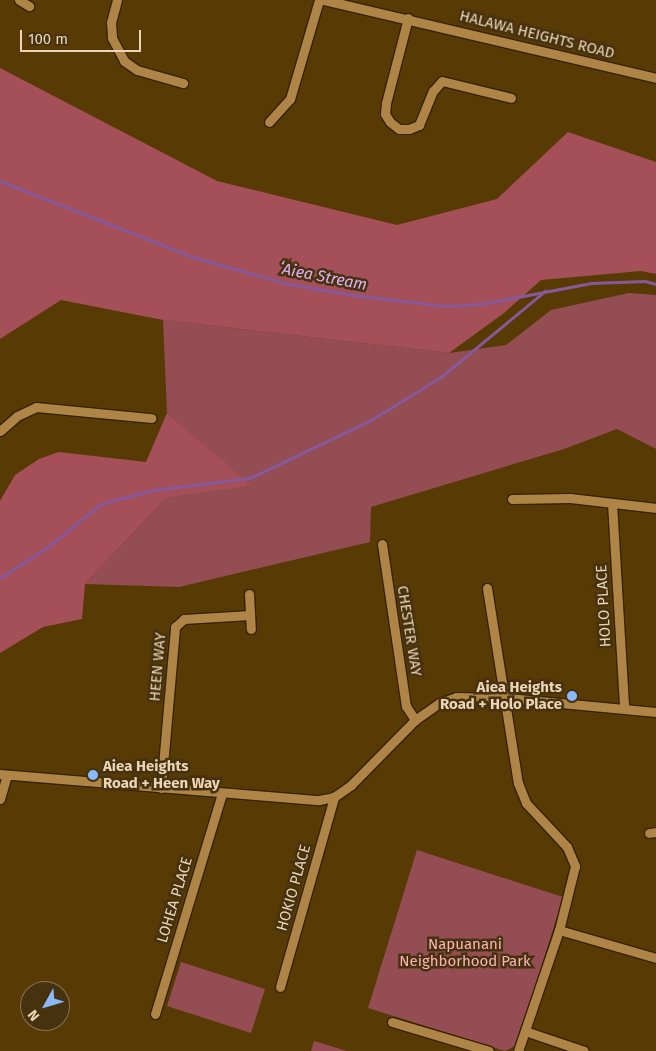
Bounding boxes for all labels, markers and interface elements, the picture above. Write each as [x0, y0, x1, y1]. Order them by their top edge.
street label: HALAWA HEIGHTS ROAD [458, 7, 616, 63]
scale bar [22, 20, 144, 52]
text: 100 m [28, 30, 68, 48]
water label: ʻAiea Stream [277, 259, 369, 295]
street label: HOLO PLACE [593, 564, 615, 648]
street label: CHESTER WAY [393, 584, 425, 678]
street label: HEEN WAY [146, 632, 170, 702]
place label: Aiea Heights Road + Holo Place [440, 678, 562, 713]
marker: Aiea Heights Road + Holo Place [566, 690, 578, 702]
place label: Aiea Heights Road + Heen Way [103, 757, 220, 792]
marker: Aiea Heights Road + Heen Way [87, 769, 99, 781]
street label: HOKIO PLACE [273, 843, 315, 933]
street label: LOHEA PLACE [153, 855, 197, 945]
park label: Napuanani Neighborhood Park [399, 935, 531, 970]
north arrow [20, 981, 70, 1031]
text: N [24, 1006, 43, 1024]

